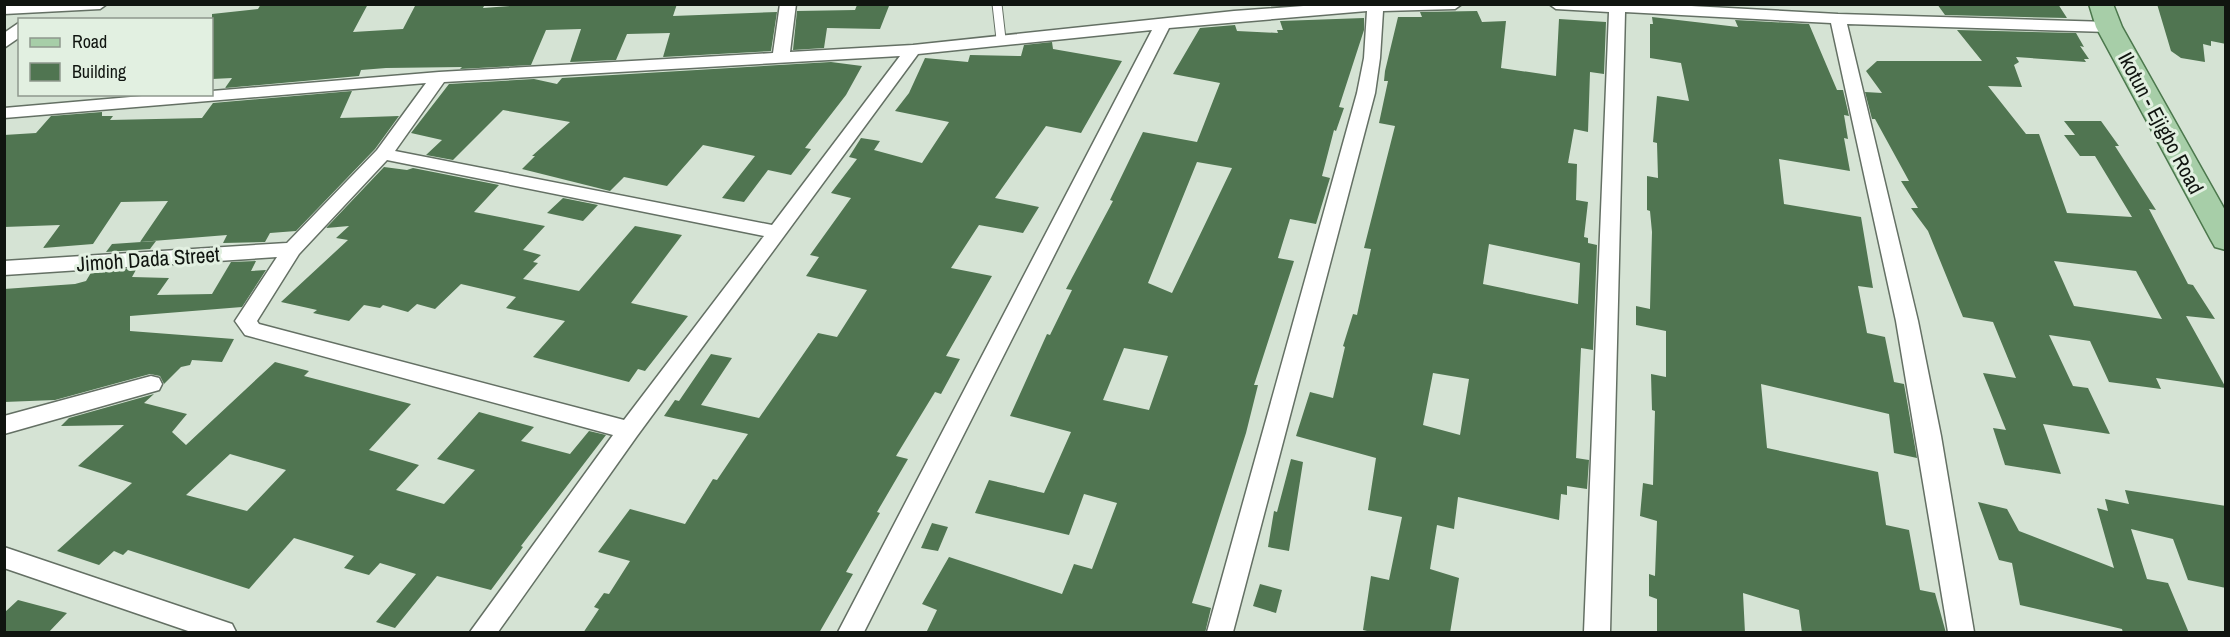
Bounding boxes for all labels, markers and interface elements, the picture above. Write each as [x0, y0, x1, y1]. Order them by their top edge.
legend [18, 18, 213, 96]
text: Road [72, 29, 107, 54]
street label: Ikotun - Ejigbo Road [2111, 47, 2211, 199]
text: Building [72, 59, 127, 84]
street label: Jimoh Dada Street [75, 240, 221, 278]

